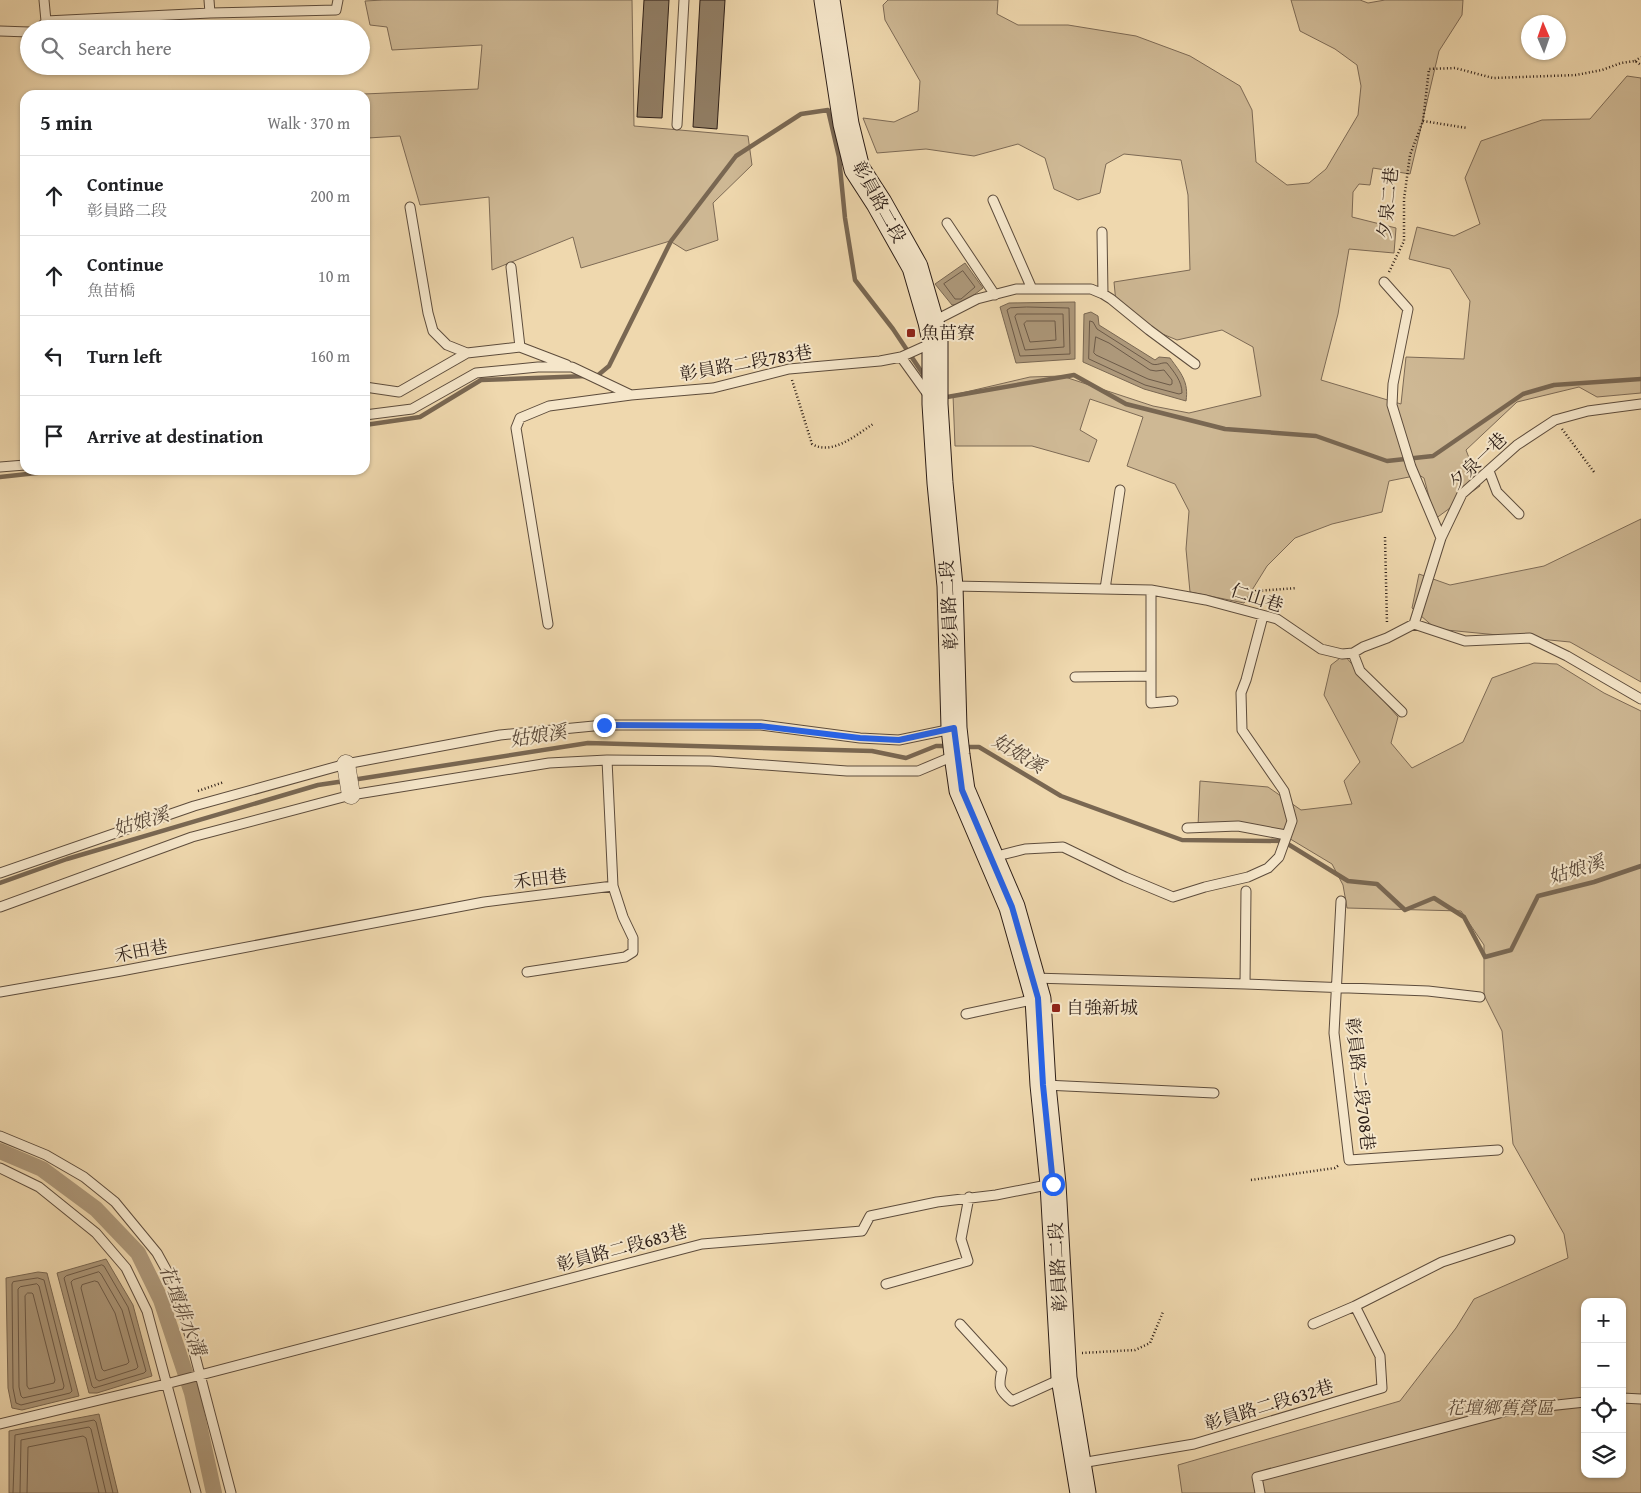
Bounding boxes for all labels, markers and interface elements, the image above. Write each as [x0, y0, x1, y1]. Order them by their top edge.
north arrow [1521, 15, 1566, 60]
search box [20, 20, 370, 75]
icon: search [38, 34, 66, 62]
text: Search here [78, 34, 172, 62]
text: 5 min [40, 107, 92, 138]
text: Walk · 370 m [267, 111, 350, 135]
street label: 彰員路二段 [846, 156, 913, 248]
street label: 夕泉二巷 [1370, 166, 1405, 240]
text: Continue [87, 170, 164, 198]
icon: ahead [40, 182, 68, 210]
text: 200 m [310, 184, 350, 208]
text: 彰員路二段 [87, 198, 167, 222]
text: Continue [87, 250, 164, 278]
icon: ahead [40, 262, 68, 290]
text: 10 m [318, 264, 350, 288]
text: 魚苗橋 [87, 278, 135, 302]
place label: 魚苗寮 [921, 319, 975, 346]
marker: 魚苗寮 [905, 327, 917, 339]
street label: 彰員路二段783巷 [678, 338, 814, 387]
icon: left [40, 342, 68, 370]
text: Turn left [87, 342, 162, 370]
text: 160 m [310, 344, 350, 368]
icon: arrive [40, 422, 68, 450]
text: Arrive at destination [87, 422, 263, 450]
street label: 夕泉一巷 [1442, 426, 1513, 495]
street label: 彰員路二段 [933, 559, 964, 651]
street label: 仁山巷 [1227, 576, 1287, 619]
route end [593, 714, 616, 737]
water label: 姑娘溪 [508, 716, 570, 753]
water label: 姑娘溪 [987, 726, 1052, 781]
water label: 姑娘溪 [110, 799, 174, 842]
water label: 姑娘溪 [1545, 847, 1609, 891]
street label: 禾田巷 [511, 862, 568, 895]
street label: 禾田巷 [112, 932, 170, 969]
place label: 自強新城 [1066, 994, 1138, 1021]
marker: 自強新城 [1050, 1002, 1062, 1014]
street label: 彰員路二段708巷 [1339, 1016, 1382, 1152]
route start [1042, 1173, 1065, 1196]
street label: 彰員路二段683巷 [554, 1217, 690, 1278]
street label: 彰員路二段 [1042, 1221, 1073, 1313]
water label: 花壇排水溝 [153, 1261, 214, 1362]
map controls [1581, 1298, 1626, 1478]
button: + [1581, 1298, 1626, 1343]
button: − [1581, 1343, 1626, 1388]
street label: 彰員路二段632巷 [1201, 1372, 1337, 1437]
button: locate [1581, 1388, 1626, 1433]
park label: 花壇鄉舊營區 [1446, 1394, 1556, 1421]
button: layers [1581, 1433, 1626, 1478]

